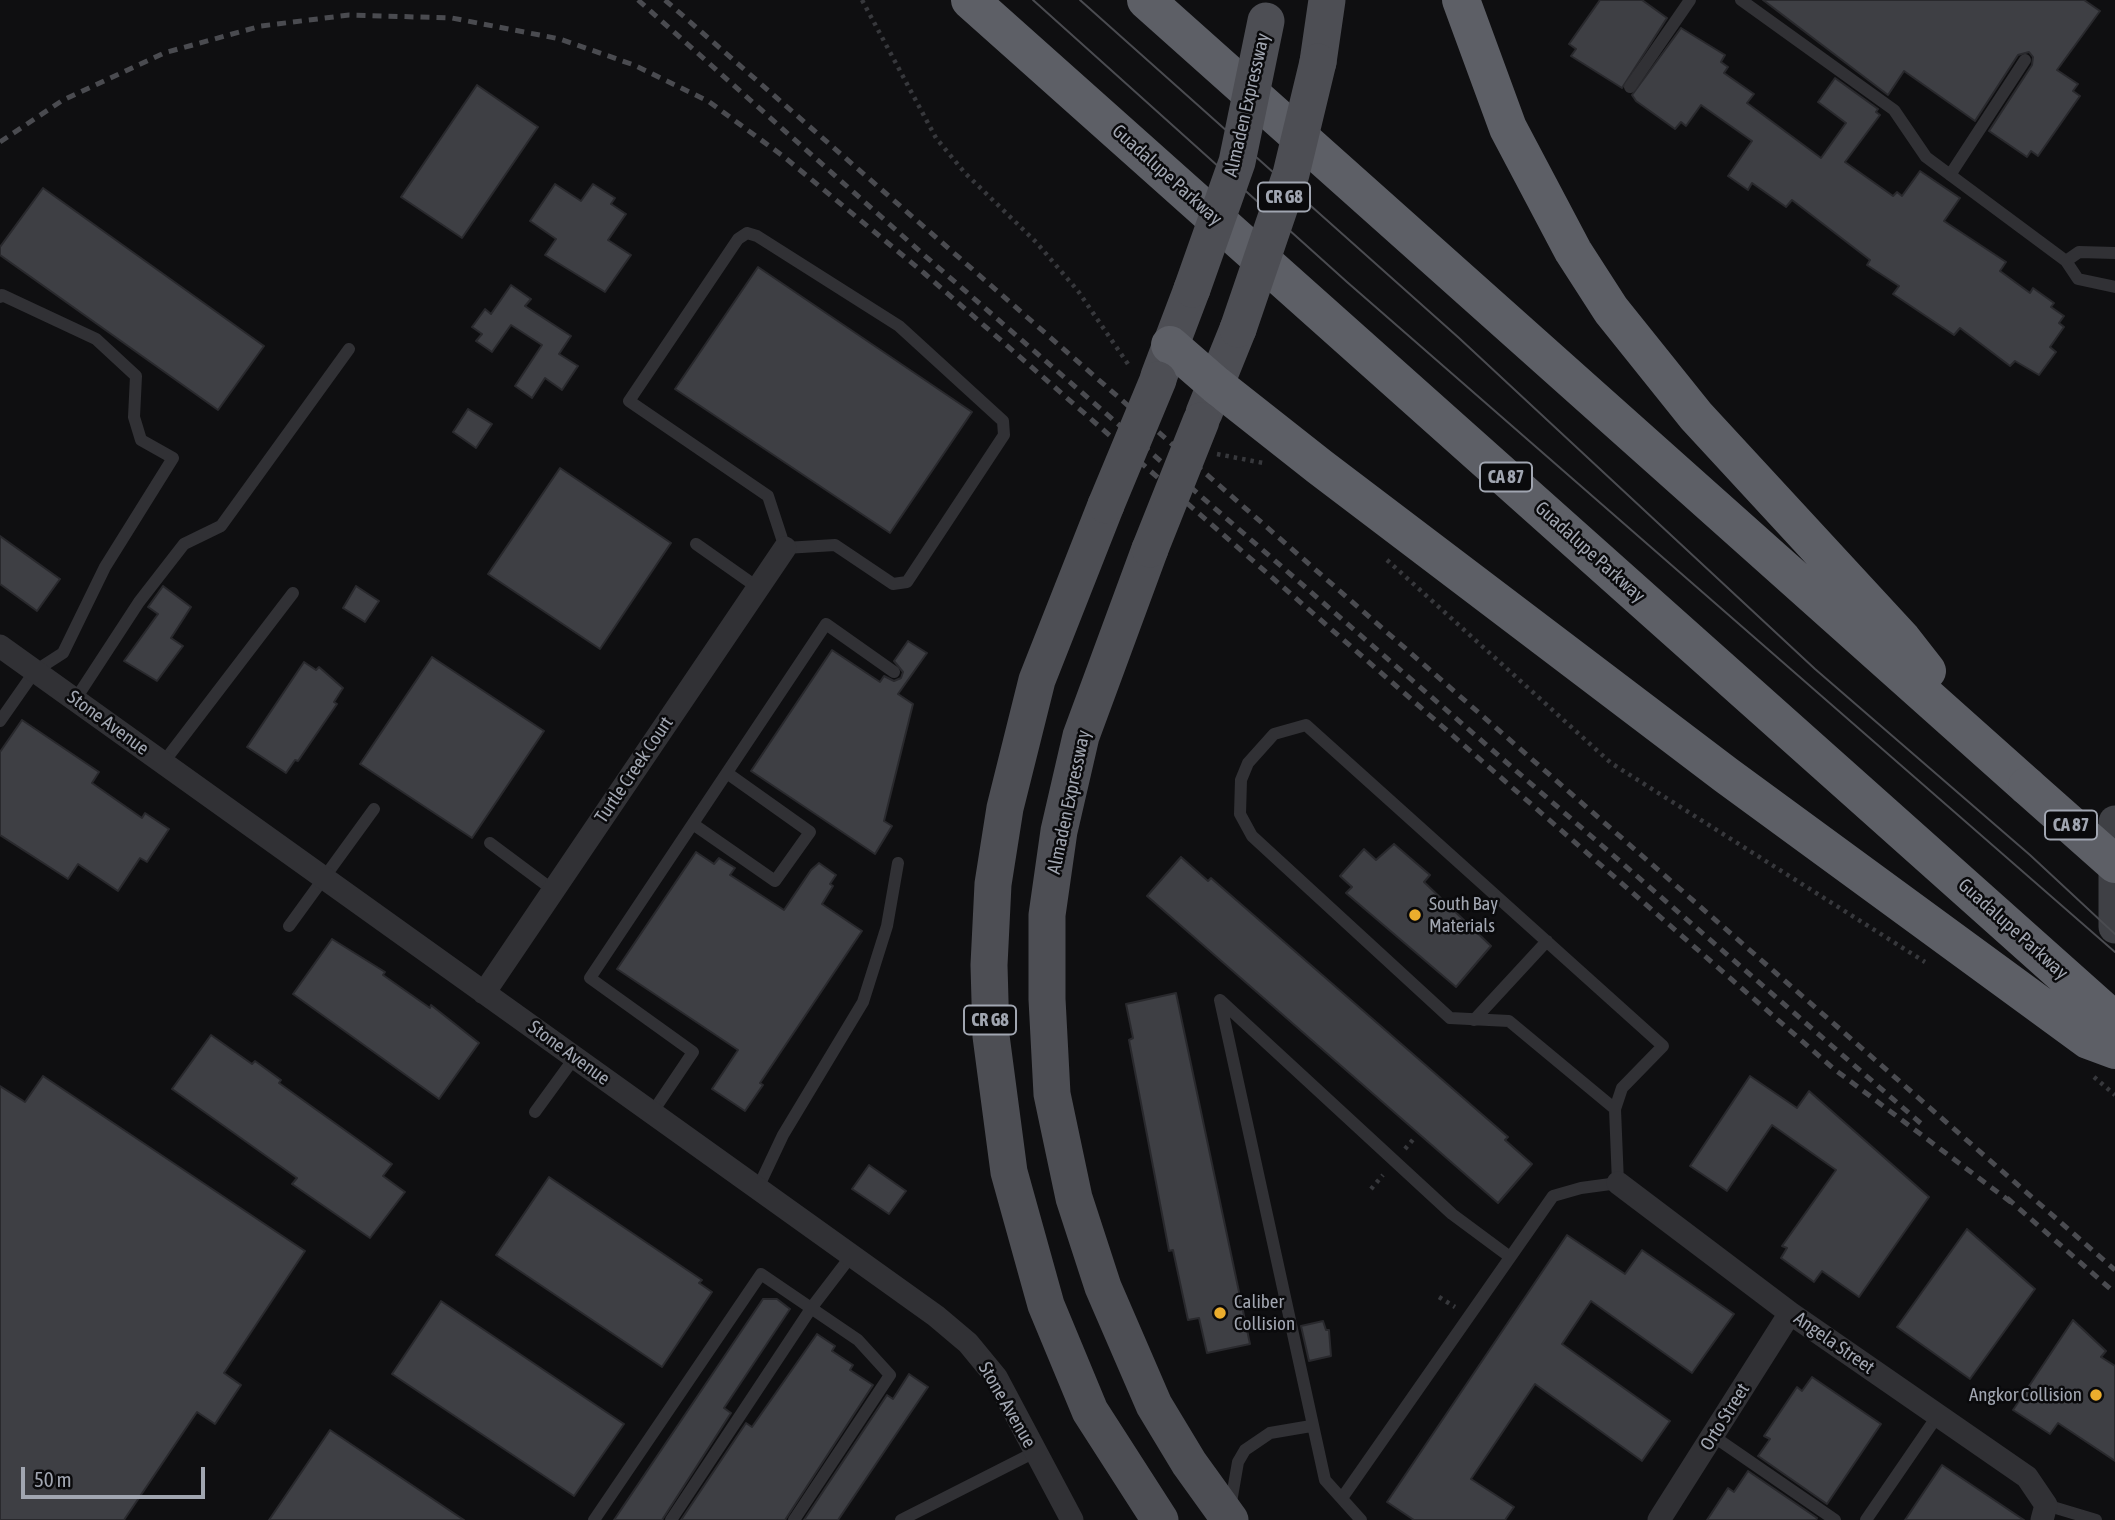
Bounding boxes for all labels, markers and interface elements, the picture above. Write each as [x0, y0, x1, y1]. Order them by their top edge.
street label: Almaden Expressway [1219, 31, 1275, 179]
street label: Guadalupe Parkway [1107, 120, 1227, 230]
road number: CR G8 [1258, 182, 1310, 212]
road number: CA 87 [1480, 462, 1532, 491]
street label: Guadalupe Parkway [1530, 497, 1650, 607]
street label: Stone Avenue [63, 686, 153, 760]
street label: Turtle Creek Court [590, 712, 678, 828]
street label: Almaden Expressway [1043, 728, 1095, 876]
road number: CA 87 [2045, 810, 2097, 840]
street label: Guadalupe Parkway [1953, 874, 2073, 984]
place label: South Bay Materials [1429, 893, 1498, 937]
marker: South Bay Materials [1407, 907, 1423, 923]
road number: CR G8 [964, 1006, 1016, 1035]
street label: Stone Avenue [524, 1016, 614, 1090]
place label: Caliber Collision [1234, 1291, 1295, 1335]
marker: Caliber Collision [1212, 1305, 1228, 1321]
street label: Angela Street [1789, 1307, 1879, 1379]
street label: Stone Avenue [973, 1358, 1041, 1452]
street label: Orto Street [1695, 1379, 1755, 1455]
place label: Angkor Collision [1969, 1384, 2082, 1406]
marker: Angkor Collision [2088, 1387, 2104, 1403]
scale bar [24, 1454, 208, 1498]
text: 50 m [34, 1467, 72, 1491]

